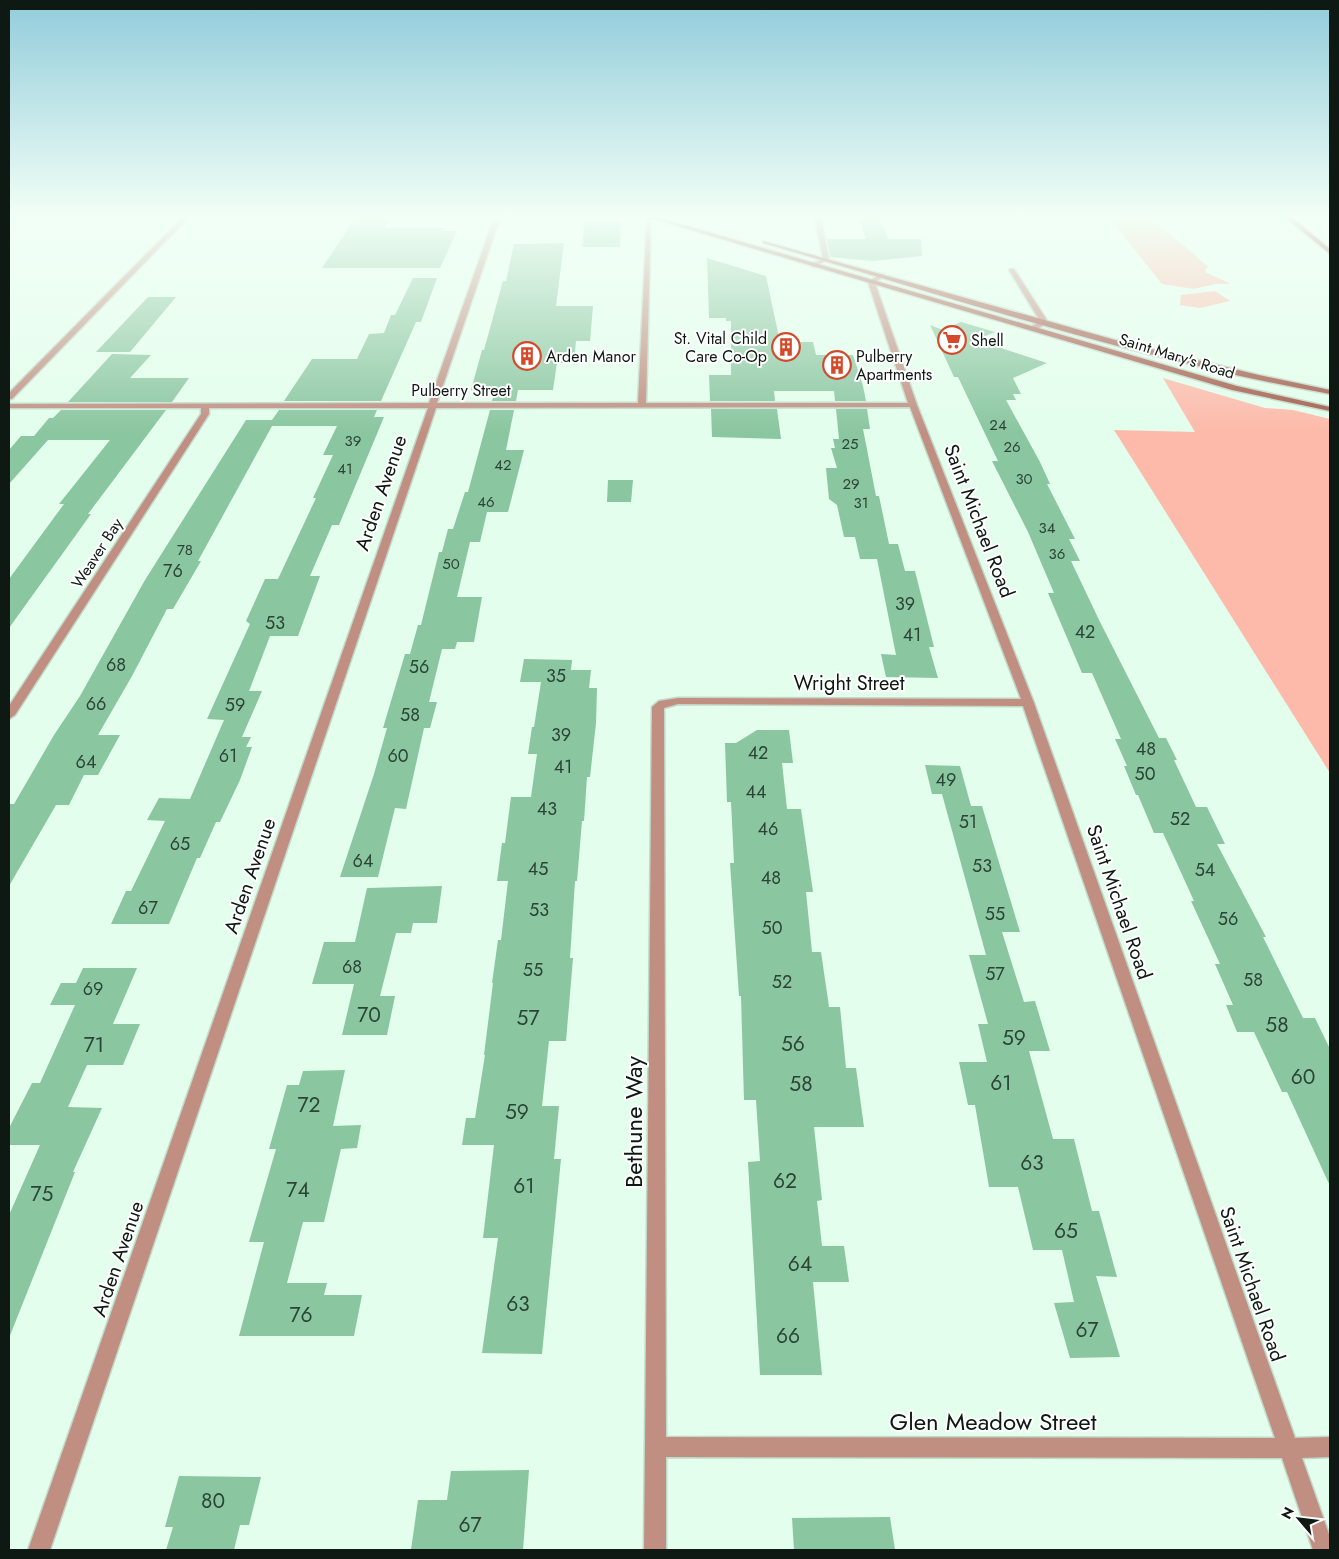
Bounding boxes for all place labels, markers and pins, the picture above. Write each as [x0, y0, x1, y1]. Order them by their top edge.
supermarket icon: Shell [937, 325, 967, 355]
place label: St. Vital Child Care Co-Op [674, 327, 767, 368]
place label: Shell [971, 329, 1004, 352]
building icon: St. Vital Child Care Co-Op [771, 332, 801, 362]
building icon: Arden Manor [512, 341, 542, 371]
place label: Arden Manor [546, 345, 636, 368]
place label: Pulberry Apartments [856, 345, 932, 386]
building icon: Pulberry Apartments [822, 350, 852, 380]

